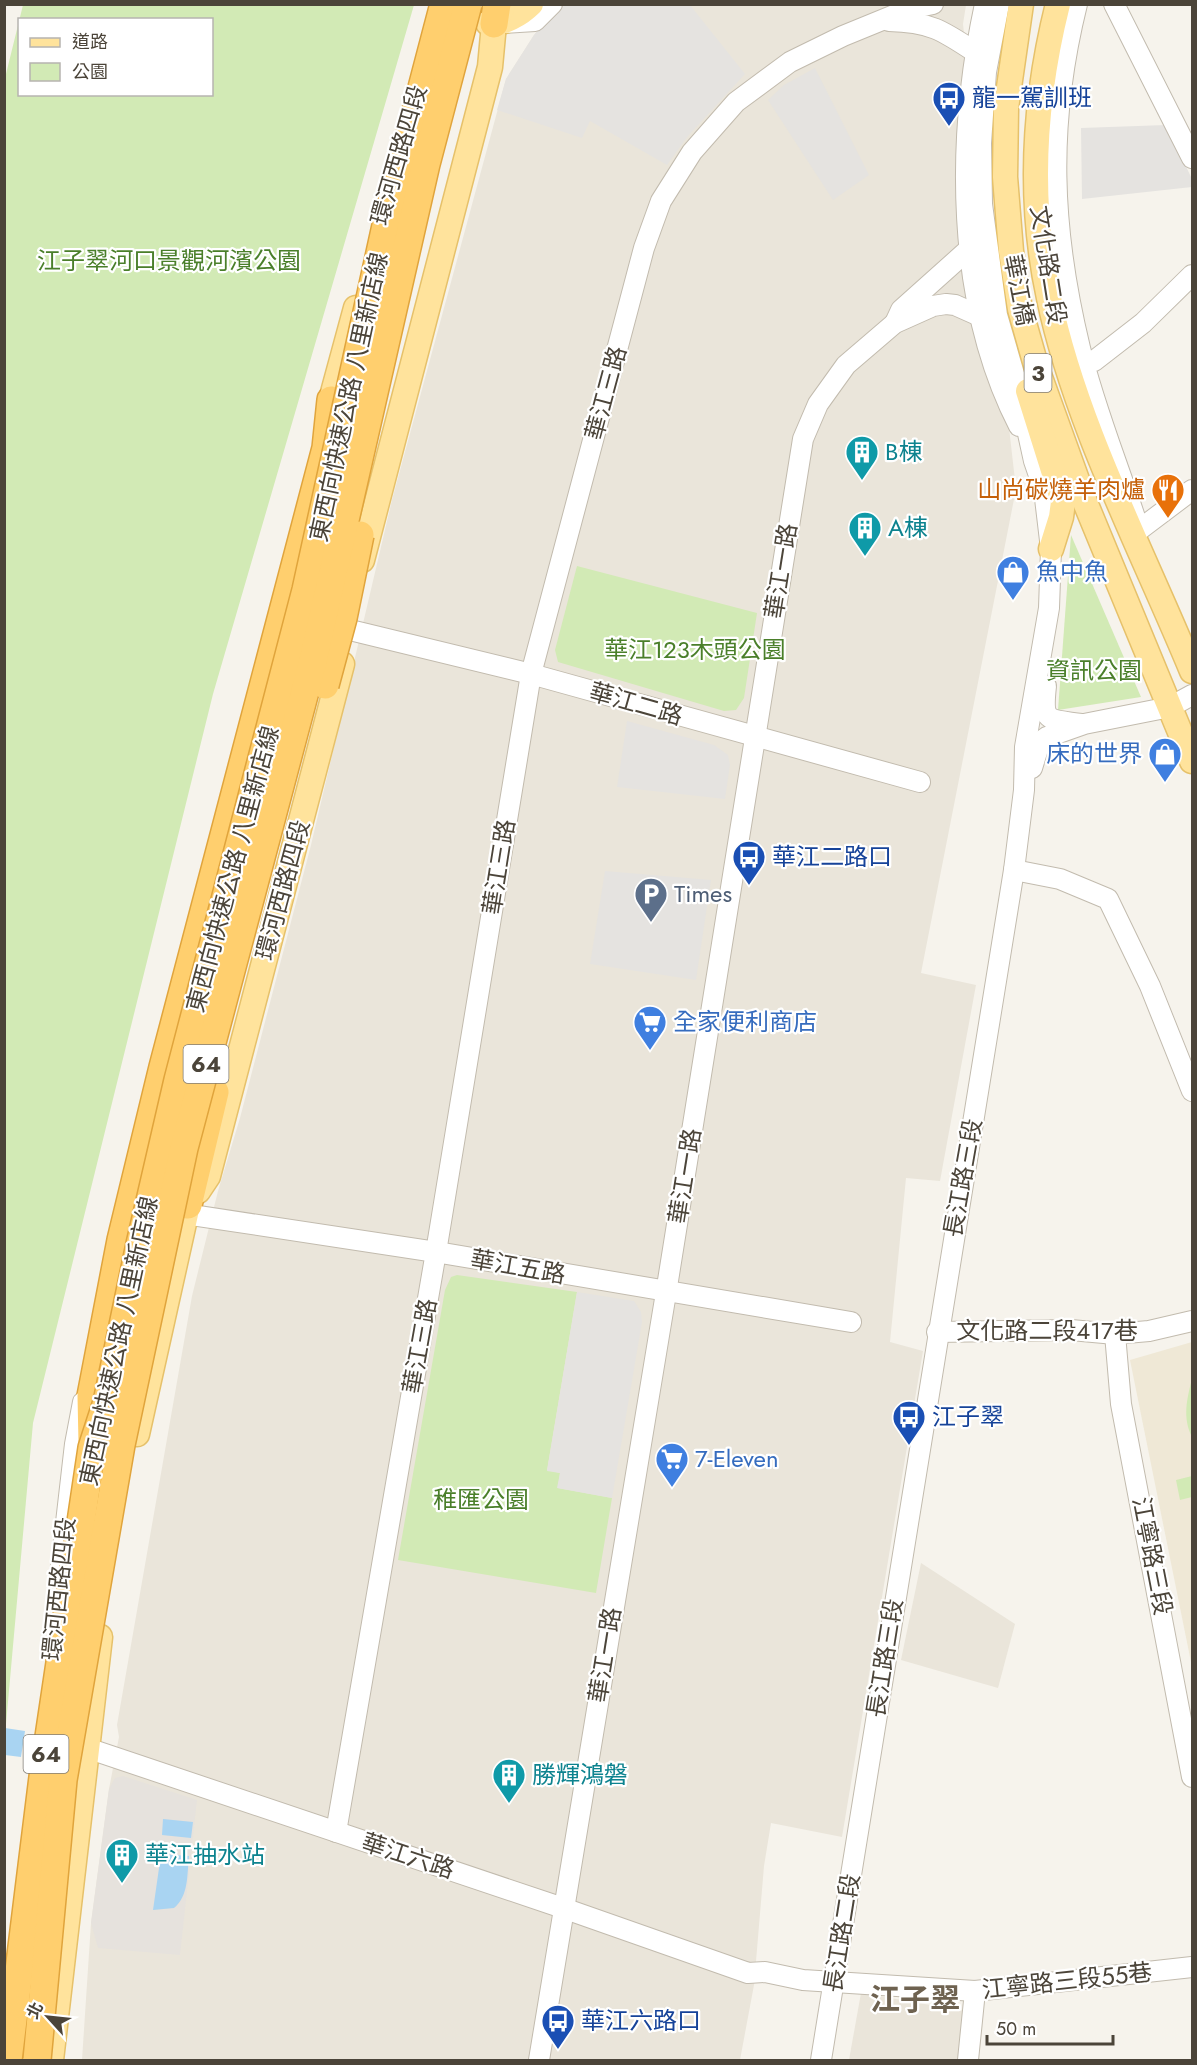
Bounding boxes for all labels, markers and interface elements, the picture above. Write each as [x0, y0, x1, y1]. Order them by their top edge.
legend [18, 18, 213, 96]
text: 道路 [72, 29, 108, 55]
text: 公園 [72, 59, 108, 85]
bus stop icon: 龍一駕訓班 [931, 80, 967, 127]
place label: 龍一駕訓班 [972, 80, 1092, 115]
street label: 環河西路四段 [362, 81, 435, 229]
street label: 文化路二段 [1022, 203, 1075, 327]
park label: 江子翠河口景觀河濱公園 [37, 243, 301, 278]
street label: 東西向快速公路 八里新店線 [301, 249, 396, 545]
street label: 華江橋 [995, 251, 1044, 329]
street label: 華江三路 [576, 342, 635, 444]
road number: 3 [1024, 354, 1052, 392]
building icon: B棟 [844, 434, 880, 481]
place label: B棟 [885, 434, 922, 469]
place label: 山尚碳燒羊肉爐 [977, 472, 1145, 507]
restaurant icon: 山尚碳燒羊肉爐 [1150, 472, 1186, 519]
building icon: A棟 [847, 510, 883, 557]
place label: A棟 [888, 510, 928, 545]
street label: 華江一路 [756, 521, 805, 621]
shop icon: 魚中魚 [995, 554, 1031, 601]
place label: 魚中魚 [1036, 554, 1108, 589]
park label: 華江123木頭公園 [604, 632, 786, 667]
park label: 資訊公園 [1046, 653, 1142, 688]
street label: 華江二路 [585, 673, 687, 734]
street label: 東西向快速公路 八里新店線 [177, 722, 288, 1016]
place label: 床的世界 [1046, 736, 1142, 771]
shop icon: 床的世界 [1147, 736, 1183, 783]
street label: 環河西路四段 [247, 816, 318, 964]
street label: 華江三路 [474, 817, 523, 917]
bus stop icon: 華江二路口 [731, 839, 767, 886]
place label: 華江二路口 [772, 839, 892, 874]
parking icon: Times [633, 876, 669, 923]
place label: Times [674, 876, 732, 911]
supermarket icon: 全家便利商店 [632, 1004, 668, 1051]
place label: 全家便利商店 [673, 1004, 817, 1039]
road number: 64 [184, 1045, 228, 1083]
street label: 長江路三段 [935, 1116, 990, 1240]
street label: 華江一路 [660, 1126, 709, 1226]
street label: 東西向快速公路 八里新店線 [71, 1193, 166, 1489]
street label: 華江五路 [468, 1241, 568, 1292]
street label: 華江三路 [394, 1296, 445, 1396]
street label: 文化路二段417巷 [956, 1313, 1138, 1348]
bus stop icon: 江子翠 [891, 1399, 927, 1446]
place label: 江子翠 [932, 1399, 1004, 1434]
supermarket icon: 7-Eleven [654, 1441, 690, 1488]
place label: 7-Eleven [695, 1441, 779, 1476]
park label: 稚匯公園 [433, 1482, 529, 1517]
street label: 江寧路三段 [1124, 1494, 1181, 1618]
street label: 環河西路四段 [34, 1516, 83, 1662]
street label: 長江路三段 [858, 1596, 911, 1720]
street label: 華江一路 [580, 1605, 629, 1705]
road number: 64 [24, 1735, 68, 1773]
building icon: 勝輝鴻磐 [491, 1757, 527, 1804]
place label: 勝輝鴻磐 [532, 1757, 628, 1792]
street label: 華江六路 [357, 1824, 459, 1887]
building icon: 華江抽水站 [104, 1837, 140, 1884]
place label: 華江抽水站 [145, 1837, 265, 1872]
street label: 長江路二段 [815, 1871, 868, 1995]
street label: 江寧路三段55巷 [980, 1954, 1154, 2007]
district label: 江子翠 [870, 1978, 960, 2021]
north arrow [18, 1987, 78, 2047]
text: 北 [21, 1998, 49, 2023]
bus stop icon: 華江六路口 [540, 2003, 576, 2050]
place label: 華江六路口 [581, 2003, 701, 2038]
scale bar [987, 2008, 1113, 2046]
text: 50 m [996, 2016, 1036, 2042]

